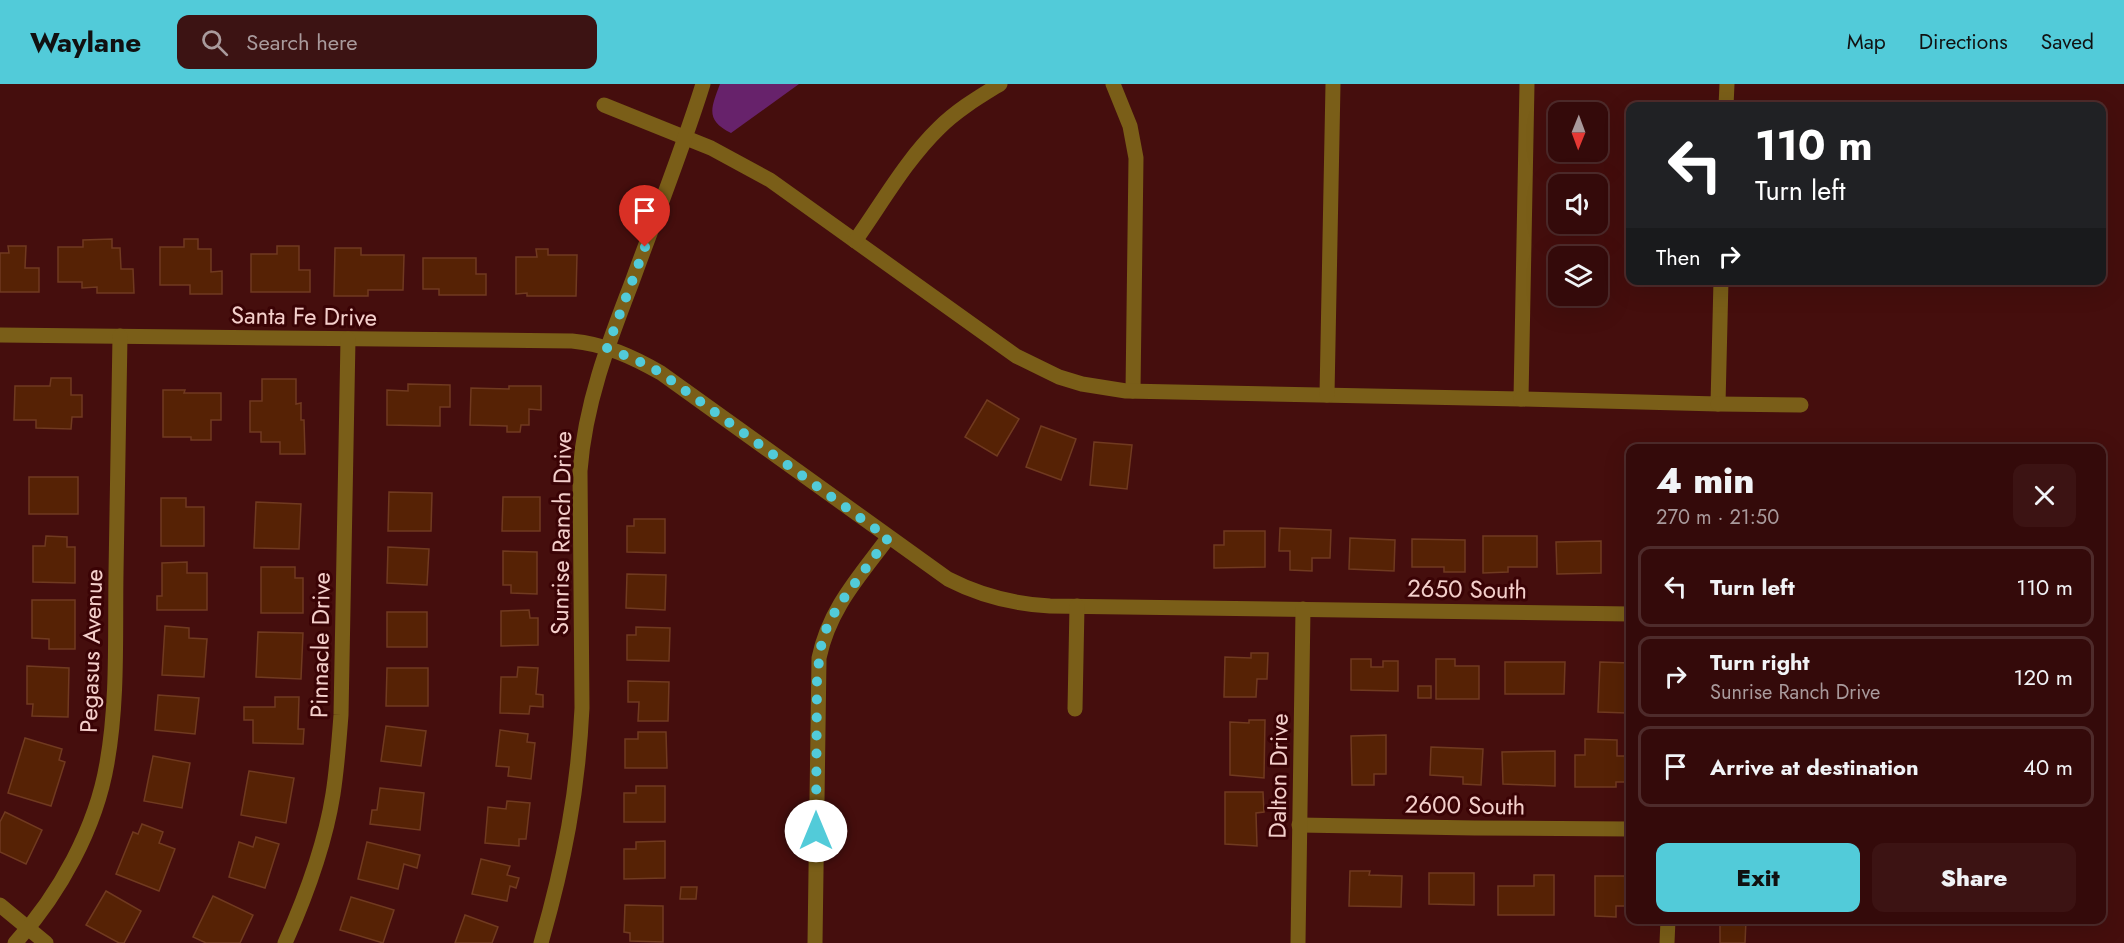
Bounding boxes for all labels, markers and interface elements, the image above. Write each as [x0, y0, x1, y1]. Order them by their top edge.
search box [177, 15, 597, 69]
text: Waylane [30, 22, 141, 63]
icon: search [198, 26, 231, 59]
text: Search here [246, 26, 358, 58]
text: Map [1847, 27, 1886, 57]
text: Directions [1919, 27, 2008, 57]
text: Saved [2041, 27, 2094, 57]
north arrow [1548, 102, 1608, 162]
map controls [1548, 102, 1608, 306]
text: 110 m [1755, 115, 1873, 176]
icon: left [1656, 126, 1734, 204]
text: Turn left [1755, 171, 1845, 210]
button: sound [1548, 174, 1608, 234]
pin [619, 185, 670, 247]
icon: arrive [628, 194, 661, 227]
icon: right [1713, 240, 1746, 273]
text: Then [1656, 241, 1701, 273]
button: layers [1548, 246, 1608, 306]
street label: Santa Fe Drive [231, 297, 377, 335]
street label: Sunrise Ranch Drive [542, 431, 580, 635]
text: 4 min [1656, 454, 1754, 506]
button: close [2013, 464, 2076, 527]
text: 270 m · 21:50 [1656, 503, 1779, 532]
street label: Pegasus Avenue [71, 568, 111, 734]
street label: 2650 South [1407, 570, 1527, 608]
icon: left [1659, 570, 1692, 603]
text: Turn left [1710, 571, 1795, 603]
text: 110 m [2016, 571, 2073, 603]
street label: Pinnacle Drive [301, 572, 339, 718]
text: Turn right [1710, 646, 1810, 678]
icon: right [1659, 660, 1692, 693]
text: 120 m [2014, 661, 2073, 693]
text: Sunrise Ranch Drive [1710, 678, 1880, 707]
street label: Dalton Drive [1259, 713, 1297, 839]
icon: arrive [1659, 750, 1692, 783]
text: Arrive at destination [1710, 751, 1919, 783]
text: 40 m [2023, 751, 2073, 783]
street label: 2600 South [1404, 786, 1526, 824]
position arrow [784, 799, 848, 863]
button: Exit [1656, 843, 1860, 912]
button: Share [1872, 843, 2076, 912]

